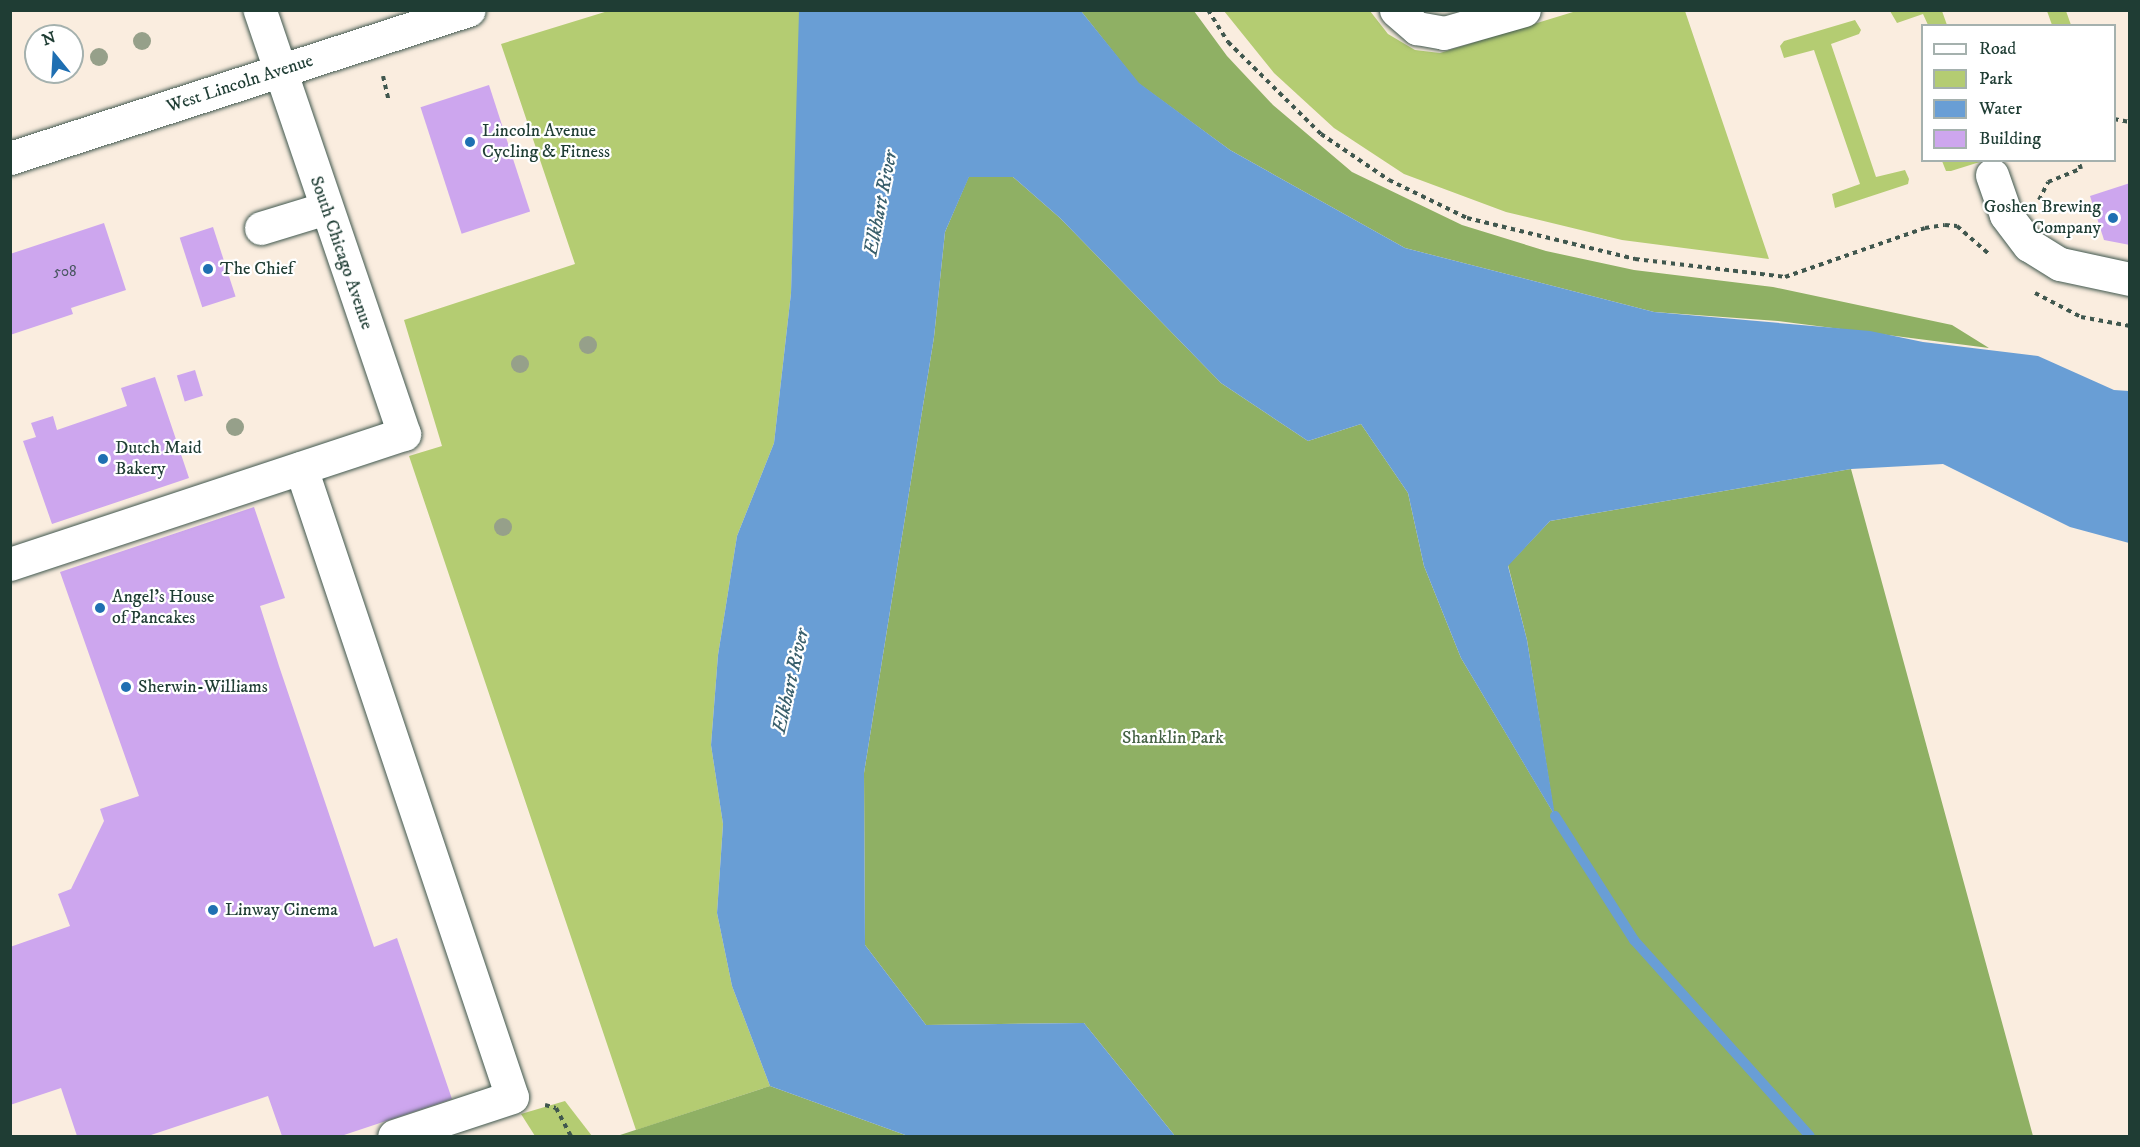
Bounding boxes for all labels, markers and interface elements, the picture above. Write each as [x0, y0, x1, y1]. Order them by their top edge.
north arrow [24, 24, 84, 84]
legend [1921, 24, 2116, 162]
text: N [40, 27, 58, 50]
text: Road [1979, 38, 2016, 60]
street label: West Lincoln Avenue [164, 50, 316, 118]
text: Park [1979, 68, 2013, 90]
text: Water [1979, 98, 2022, 120]
place label: Lincoln Avenue Cycling & Fitness [482, 121, 610, 164]
text: Building [1979, 128, 2041, 150]
marker: Lincoln Avenue Cycling & Fitness [463, 135, 477, 149]
water label: Elkhart River [859, 149, 903, 257]
street label: South Chicago Avenue [305, 174, 377, 332]
place label: Goshen Brewing Company [1984, 197, 2101, 240]
marker: Goshen Brewing Company [2106, 211, 2120, 225]
place label: The Chief [220, 258, 294, 280]
marker: The Chief [201, 262, 215, 276]
house number: 508 [53, 263, 77, 281]
place label: Dutch Maid Bakery [115, 438, 202, 480]
marker: Dutch Maid Bakery [96, 452, 110, 466]
place label: Angel's House of Pancakes [112, 587, 214, 630]
marker: Angel's House of Pancakes [93, 601, 107, 615]
water label: Elkhart River [767, 627, 815, 735]
place label: Sherwin-Williams [138, 676, 268, 698]
marker: Sherwin-Williams [119, 680, 133, 694]
park label: Shanklin Park [1122, 727, 1224, 749]
place label: Linway Cinema [225, 899, 338, 921]
marker: Linway Cinema [206, 903, 220, 917]

